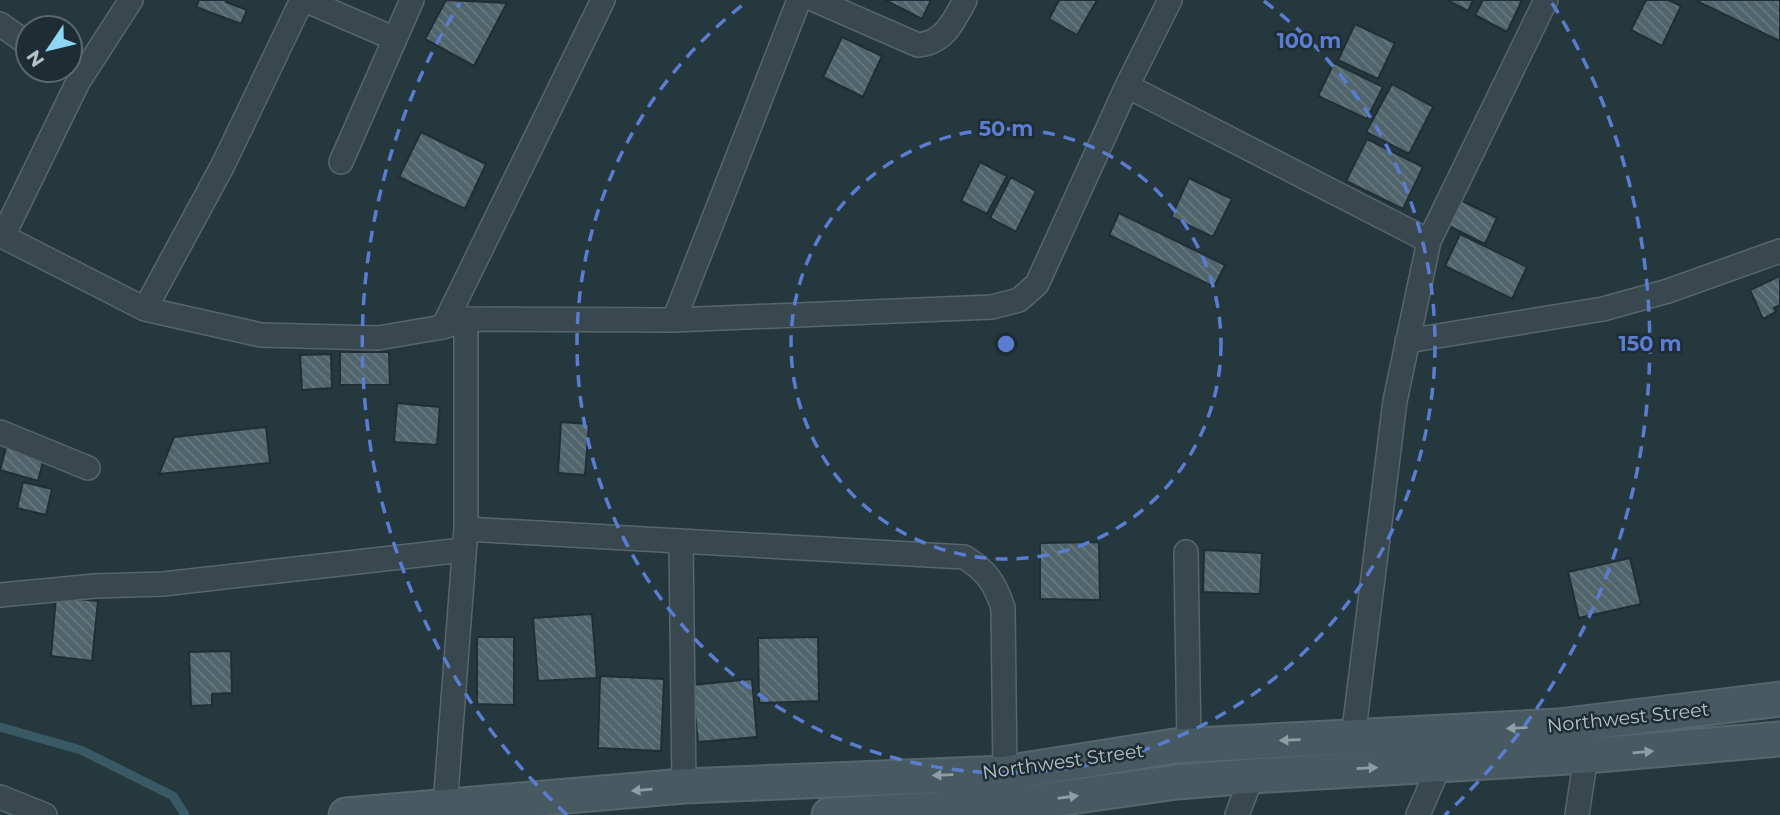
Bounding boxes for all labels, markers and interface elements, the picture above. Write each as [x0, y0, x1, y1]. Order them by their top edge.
north arrow [14, 14, 84, 84]
text: 100 m [1277, 28, 1341, 53]
text: N [22, 46, 49, 71]
text: 50 m [979, 116, 1033, 141]
text: 150 m [1619, 331, 1681, 356]
centre of rings [994, 332, 1018, 356]
street label: Northwest Street [1546, 698, 1711, 737]
one-way arrow [1506, 723, 1528, 734]
one-way arrow [1279, 735, 1301, 746]
street label: Northwest Street [981, 739, 1146, 784]
one-way arrow [1632, 746, 1654, 757]
one-way arrow [1356, 762, 1378, 773]
one-way arrow [931, 770, 953, 781]
one-way arrow [631, 785, 653, 796]
one-way arrow [1057, 792, 1079, 803]

